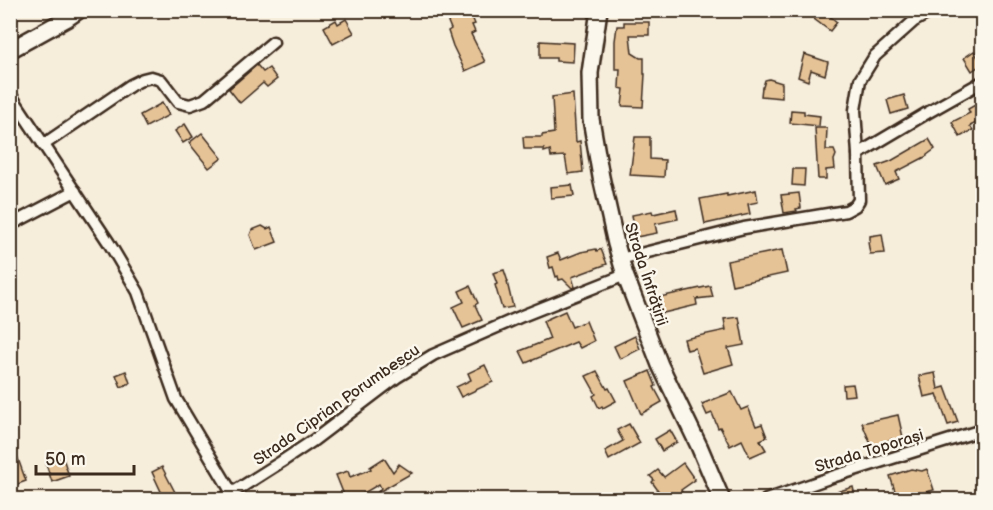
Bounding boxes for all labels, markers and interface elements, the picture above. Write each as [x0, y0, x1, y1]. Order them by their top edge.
street label: Strada Înfrățirii [620, 220, 673, 328]
street label: Strada Ciprian Porumbescu [250, 341, 424, 470]
street label: Strada Toporași [813, 426, 926, 477]
scale bar [36, 438, 134, 476]
text: 50 m [45, 449, 86, 470]

